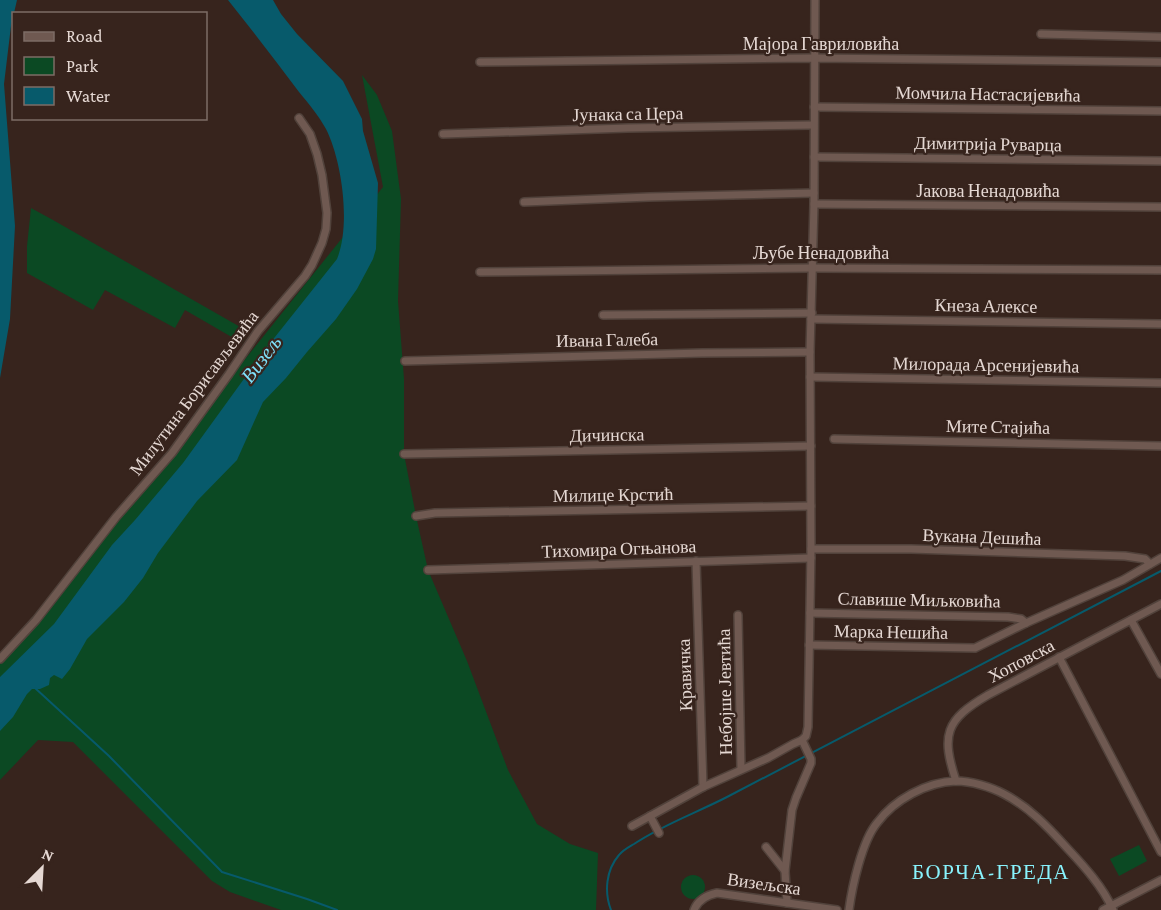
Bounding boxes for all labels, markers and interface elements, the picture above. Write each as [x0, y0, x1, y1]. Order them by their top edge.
legend [12, 12, 207, 120]
text: Road [66, 26, 103, 46]
street label: Мајора Гавриловића [743, 34, 899, 54]
text: Park [66, 56, 98, 76]
street label: Момчила Настасијевића [895, 82, 1081, 106]
text: Water [66, 86, 111, 106]
street label: Јунака са Цера [572, 103, 684, 125]
street label: Димитрија Руварца [914, 133, 1062, 155]
street label: Јакова Ненадовића [916, 181, 1060, 201]
street label: Љубе Ненадовића [753, 243, 889, 263]
street label: Кнеза Алексе [934, 295, 1038, 317]
street label: Милутина Борисављевића [126, 307, 262, 479]
street label: Ивана Галеба [556, 329, 658, 351]
water label: Визељ [236, 331, 286, 387]
street label: Милорада Арсенијевића [892, 353, 1080, 377]
street label: Мите Стајића [946, 416, 1050, 438]
street label: Дичинска [569, 424, 645, 446]
street label: Милице Крстић [552, 484, 674, 506]
street label: Вукана Дешића [922, 525, 1042, 549]
street label: Тихомира Огњанова [541, 536, 697, 562]
street label: Славише Миљковића [837, 589, 1001, 611]
street label: Марка Нешића [834, 621, 948, 643]
street label: Небојше Јевтића [714, 628, 736, 756]
street label: Хоповска [984, 635, 1058, 687]
street label: Кравичка [674, 638, 696, 712]
north arrow [12, 838, 72, 898]
text: N [39, 845, 56, 865]
district label: БОРЧА-ГРЕДА [912, 860, 1070, 884]
street label: Визељска [726, 869, 802, 899]

